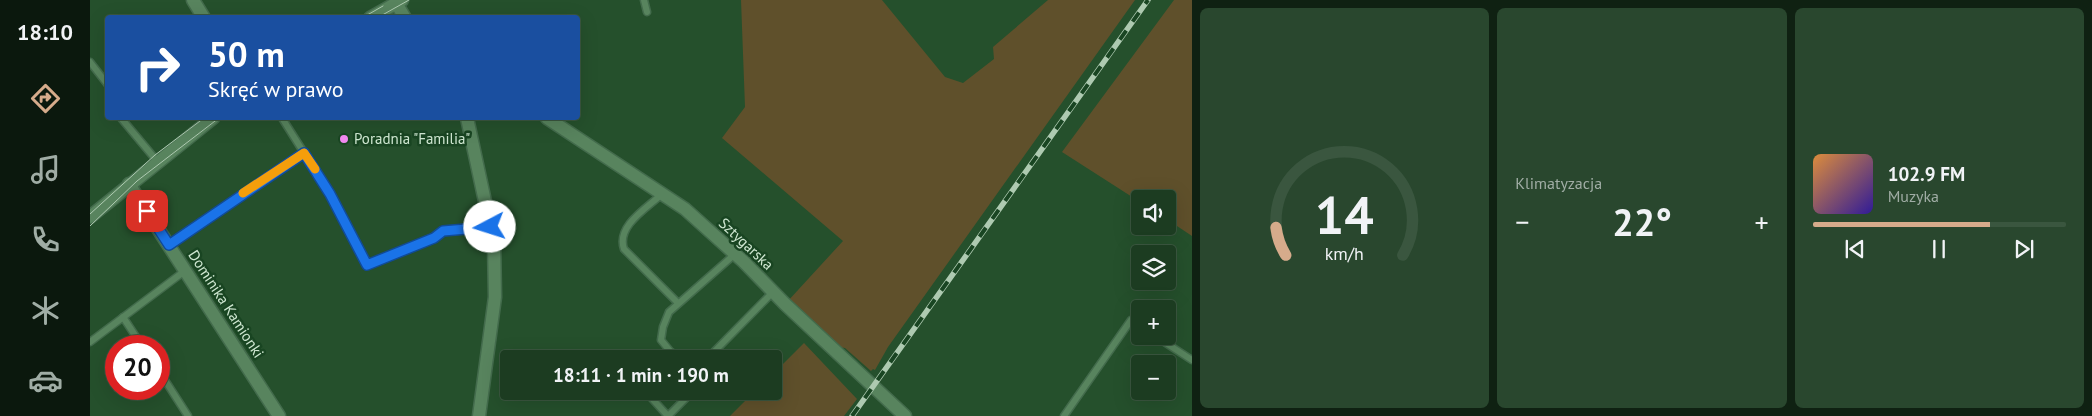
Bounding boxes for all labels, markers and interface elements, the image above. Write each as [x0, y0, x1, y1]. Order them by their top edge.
text: 18:10 [17, 18, 73, 46]
text: 50 m [208, 31, 285, 77]
icon: right [125, 35, 190, 100]
text: Skręć w prawo [208, 75, 343, 103]
icon: directions [28, 81, 63, 116]
place label: Poradnia "Familia" [354, 129, 470, 148]
marker: Poradnia "Familia" [338, 133, 350, 145]
icon: music [28, 152, 63, 187]
text: 102.9 FM [1888, 162, 1965, 186]
text: Klimatyzacja [1515, 173, 1602, 193]
text: 14 [1315, 181, 1374, 248]
text: Muzyka [1888, 186, 1939, 206]
pin [126, 190, 168, 232]
map controls [1131, 190, 1176, 400]
button: sound [1131, 190, 1176, 235]
icon: arrive [133, 197, 161, 225]
text: 22° [1612, 197, 1672, 246]
position arrow [463, 200, 515, 252]
text: − [1515, 203, 1529, 240]
text: + [1755, 203, 1769, 240]
street label: Sztygarska [715, 213, 778, 274]
icon: phone [28, 222, 63, 257]
icon: previous [1841, 235, 1869, 263]
icon: pause [1925, 235, 1953, 263]
icon: next [2010, 235, 2038, 263]
text: km/h [1325, 242, 1364, 265]
button: layers [1131, 245, 1176, 290]
street label: Dominika Kamionki [184, 246, 268, 361]
icon: climate [28, 293, 63, 328]
button: + [1131, 300, 1176, 345]
speed limit sign: 20 [105, 335, 170, 400]
button: − [1131, 355, 1176, 400]
icon: car [28, 363, 63, 398]
text: 18:11 · 1 min · 190 m [553, 363, 729, 387]

